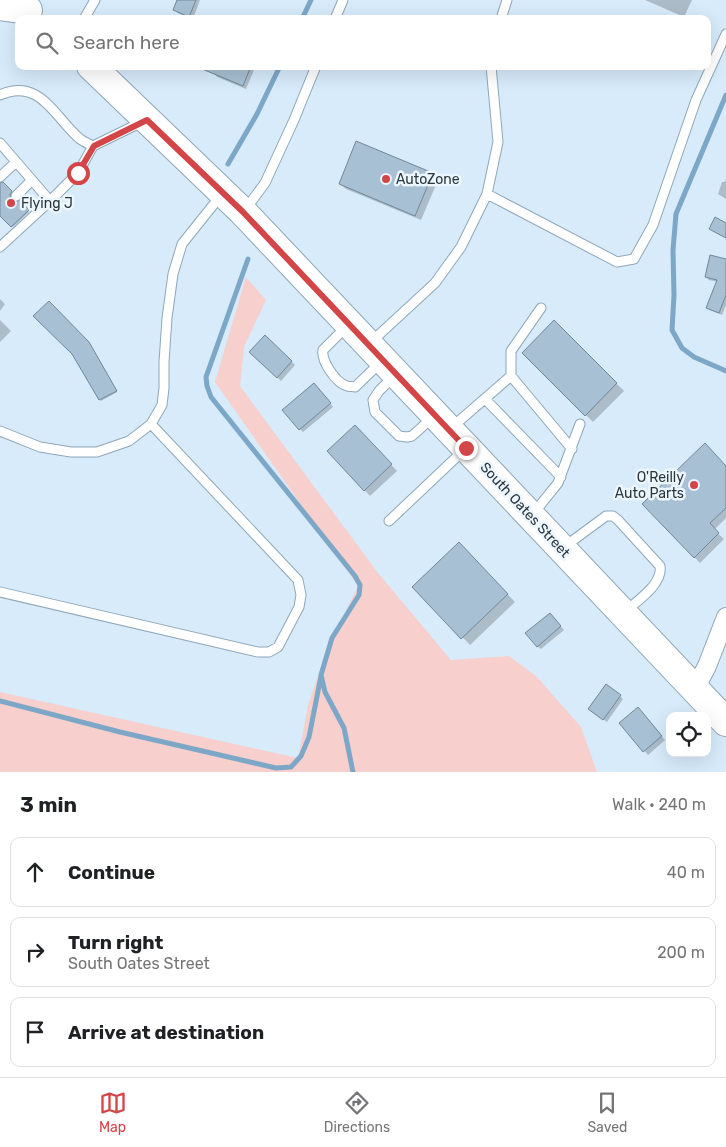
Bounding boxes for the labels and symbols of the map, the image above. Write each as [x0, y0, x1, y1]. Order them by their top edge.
route start [67, 162, 90, 185]
place label: AutoZone [396, 171, 460, 188]
marker: AutoZone [380, 173, 392, 185]
place label: Flying J [21, 195, 73, 212]
marker: Flying J [5, 197, 17, 209]
route end [455, 437, 478, 460]
street label: South Oates Street [476, 459, 574, 562]
place label: O'Reilly Auto Parts [615, 469, 684, 502]
marker: O'Reilly Auto Parts [688, 479, 700, 491]

